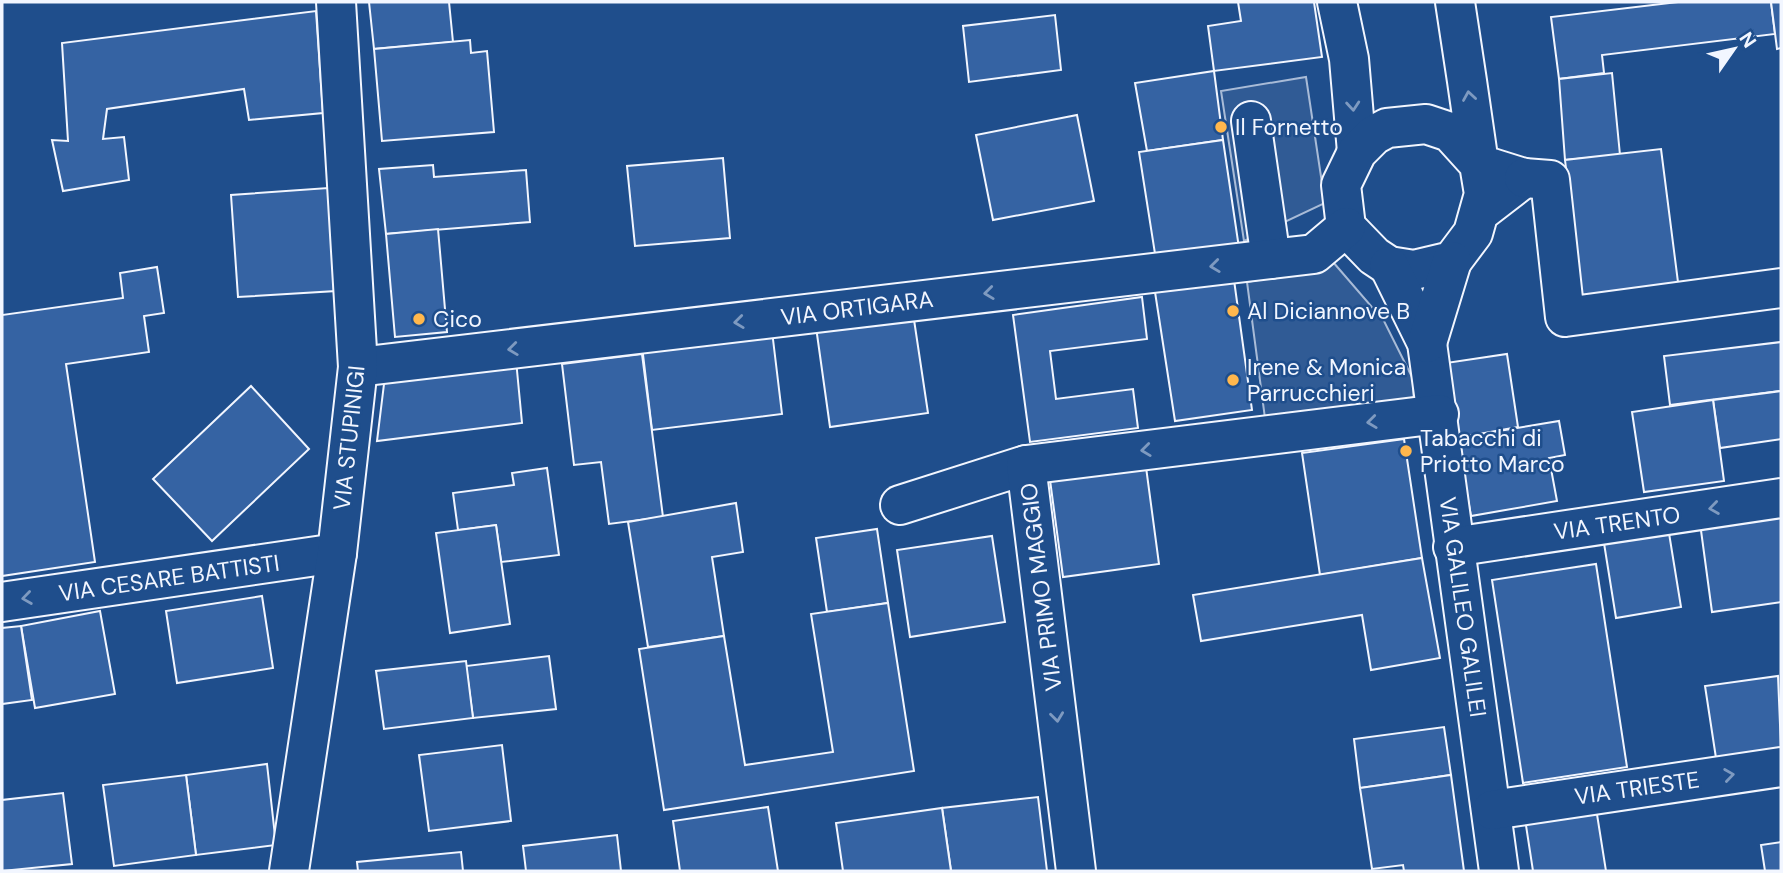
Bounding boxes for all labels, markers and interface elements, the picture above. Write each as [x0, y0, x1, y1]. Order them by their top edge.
north arrow [1699, 14, 1769, 84]
text: N [1733, 27, 1762, 53]
one-way arrow [1462, 90, 1477, 102]
one-way arrow [1345, 100, 1360, 111]
place label: Il Fornetto [1235, 112, 1343, 142]
marker: Il Fornetto [1213, 119, 1229, 135]
one-way arrow [1209, 258, 1221, 273]
street label: VIA ORTIGARA [779, 284, 935, 332]
one-way arrow [983, 285, 995, 300]
place label: Al Diciannove B [1247, 296, 1410, 326]
marker: Al Diciannove B [1225, 303, 1241, 319]
place label: Cico [433, 304, 482, 334]
marker: Cico [411, 311, 427, 327]
one-way arrow [733, 315, 745, 330]
one-way arrow [507, 341, 518, 356]
place label: Irene & Monica Parrucchieri [1247, 352, 1406, 408]
street label: VIA STUPINIGI [326, 364, 372, 512]
marker: Irene & Monica Parrucchieri [1225, 372, 1241, 388]
one-way arrow [1366, 415, 1377, 430]
place label: Tabacchi di Priotto Marco [1420, 423, 1565, 479]
one-way arrow [1140, 443, 1152, 458]
marker: Tabacchi di Priotto Marco [1398, 443, 1414, 459]
street label: VIA PRIMO MAGGIO [1013, 481, 1069, 693]
street label: VIA GALILEO GALILEI [1433, 495, 1493, 719]
street label: VIA TRENTO [1552, 499, 1682, 547]
one-way arrow [1708, 501, 1720, 516]
street label: VIA CESARE BATTISTI [57, 548, 281, 608]
one-way arrow [21, 590, 33, 605]
one-way arrow [1050, 711, 1065, 723]
street label: VIA TRIESTE [1573, 764, 1701, 812]
one-way arrow [1723, 767, 1735, 782]

